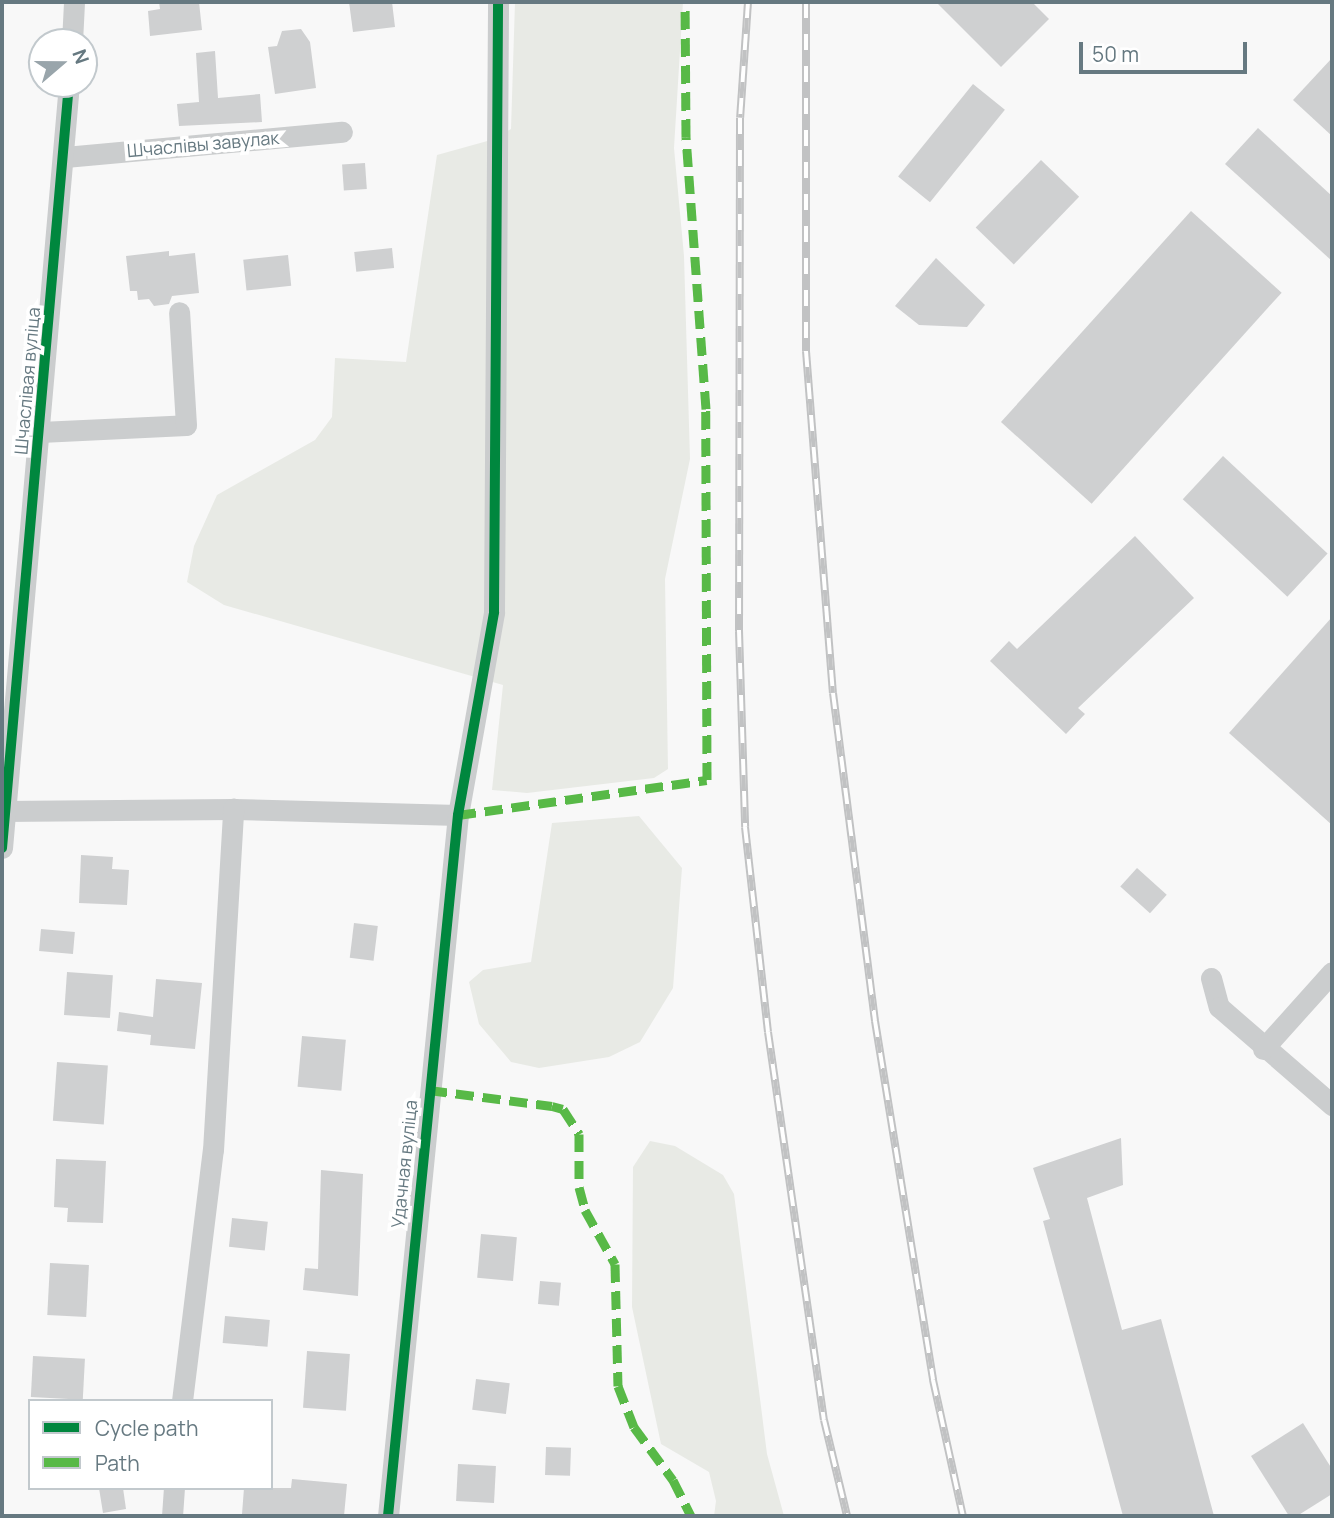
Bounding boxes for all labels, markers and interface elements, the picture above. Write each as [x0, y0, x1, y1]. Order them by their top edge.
north arrow [28, 28, 98, 98]
scale bar [1082, 28, 1250, 72]
text: 50 m [1092, 40, 1139, 68]
text: N [66, 46, 95, 67]
street label: Шчаслівы завулак [126, 127, 280, 161]
street label: Шчаслівая вуліца [10, 306, 44, 456]
street label: Удачная вуліца [387, 1099, 421, 1229]
legend [28, 1399, 273, 1490]
text: Cycle path [95, 1414, 198, 1442]
text: Path [95, 1449, 140, 1477]

